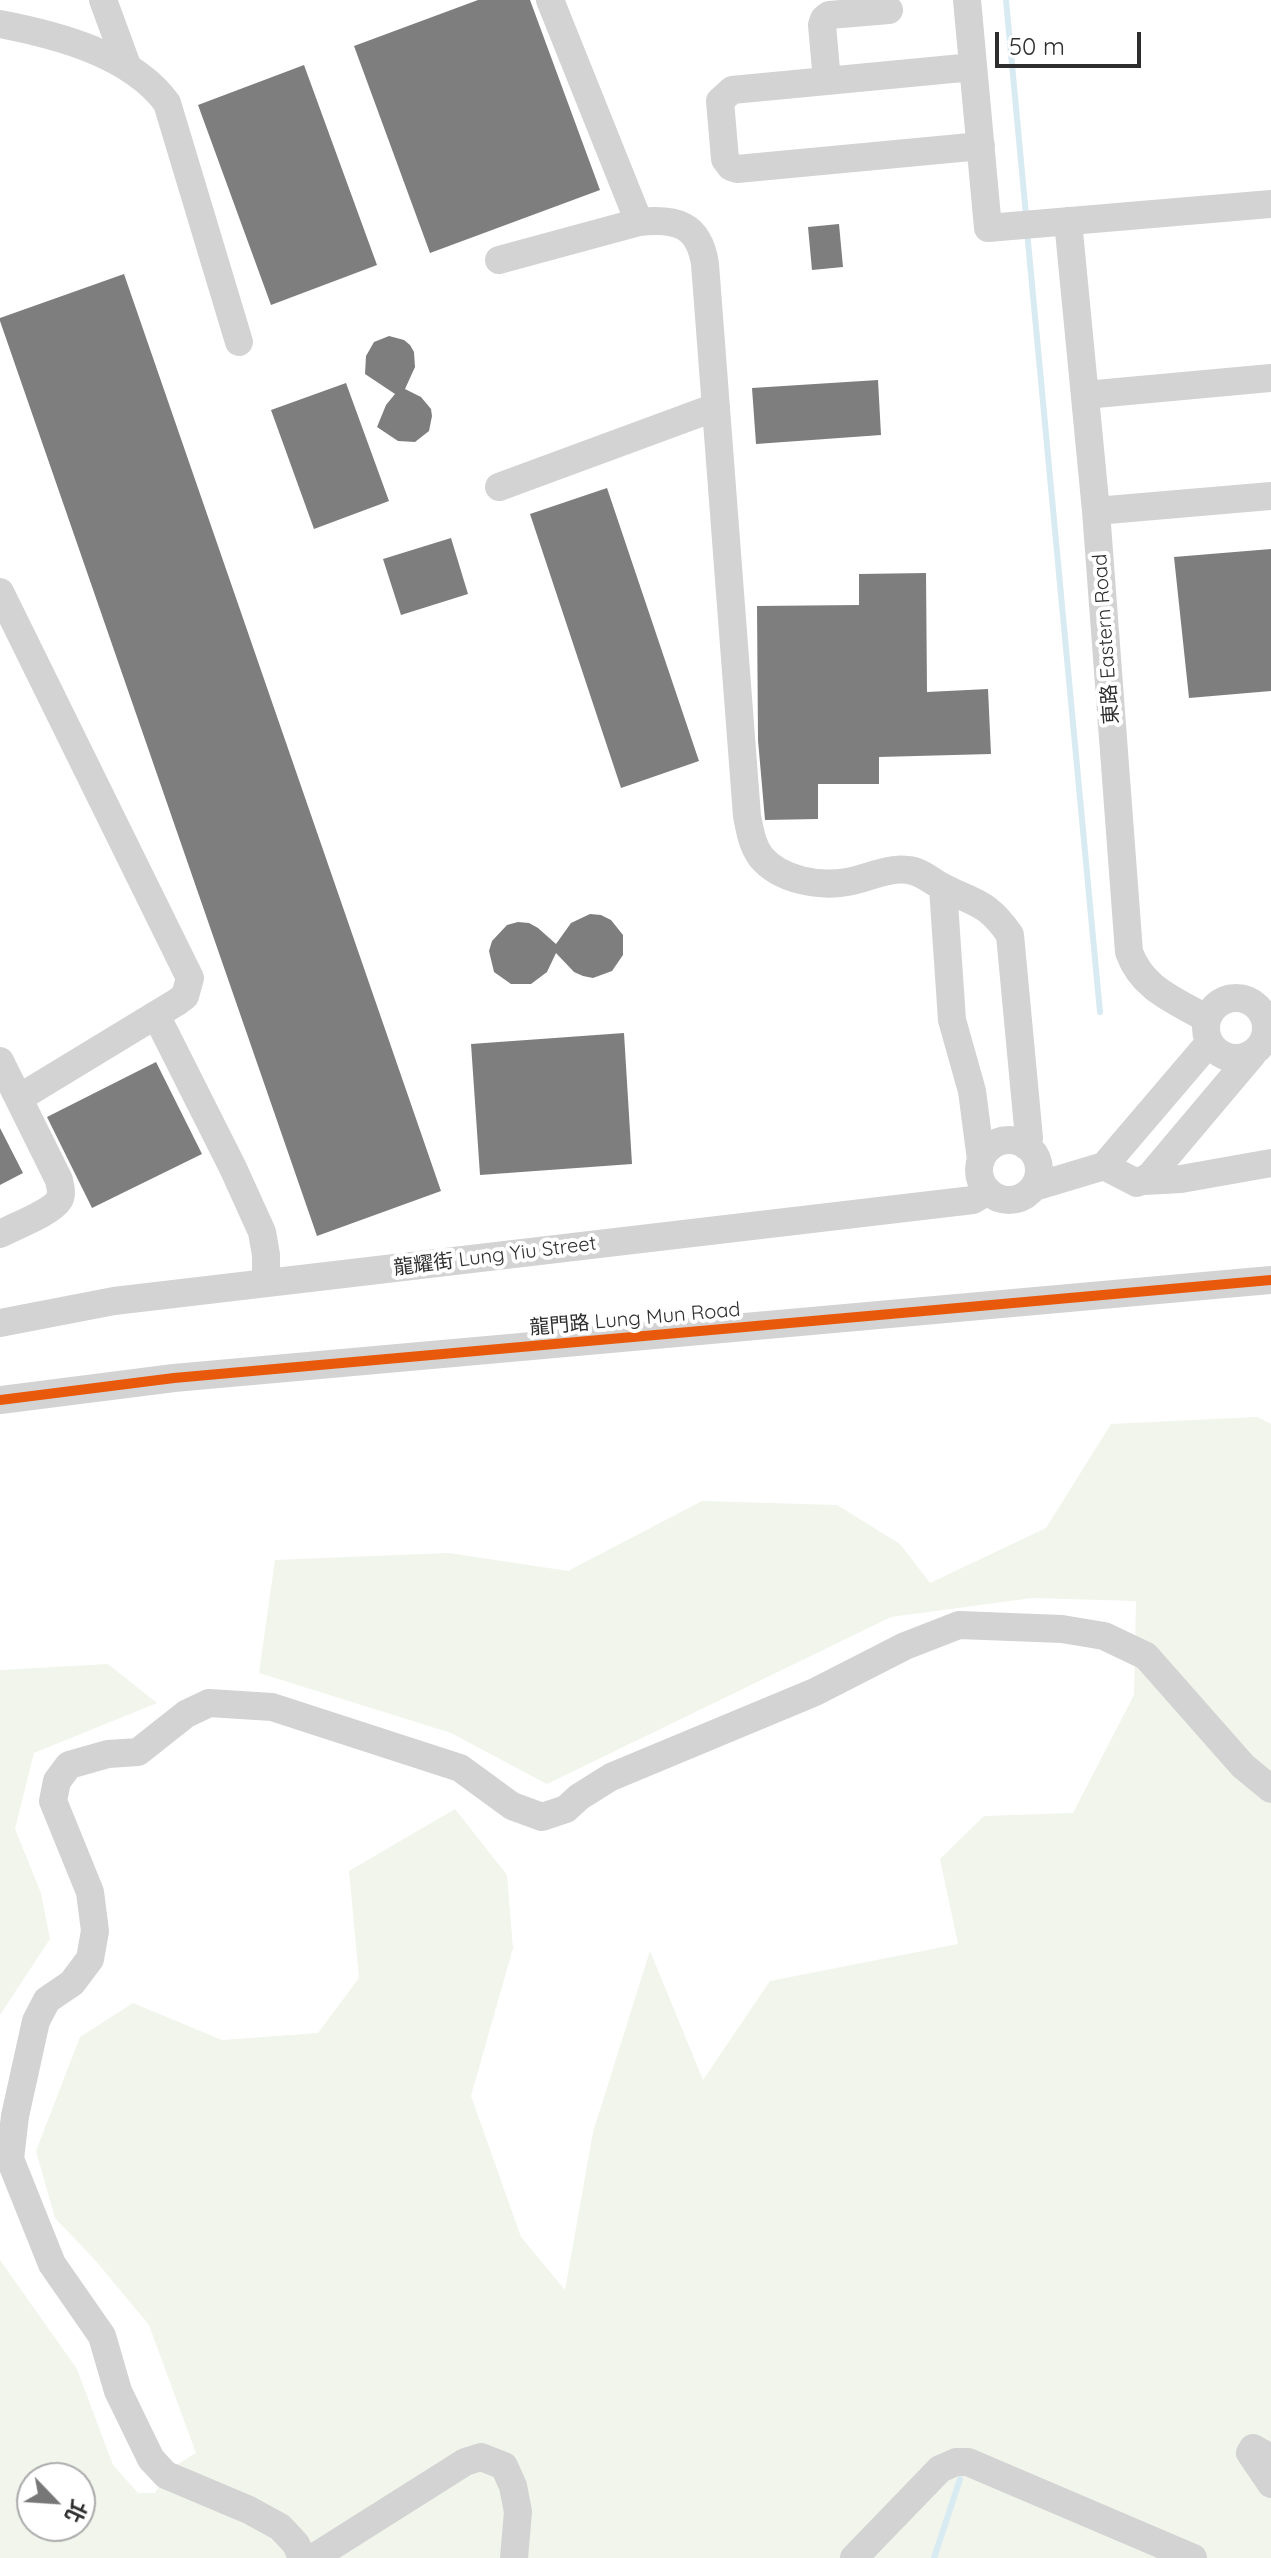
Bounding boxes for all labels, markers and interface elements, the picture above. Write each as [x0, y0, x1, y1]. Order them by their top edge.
scale bar [999, 16, 1145, 66]
text: 50 m [1009, 31, 1065, 61]
street label: 東路 Eastern Road [1088, 553, 1124, 725]
street label: 龍耀街 Lung Yiu Street [392, 1232, 598, 1280]
street label: 龍門路 Lung Mun Road [529, 1298, 741, 1340]
north arrow [16, 2462, 96, 2542]
text: 北 [59, 2495, 93, 2527]

